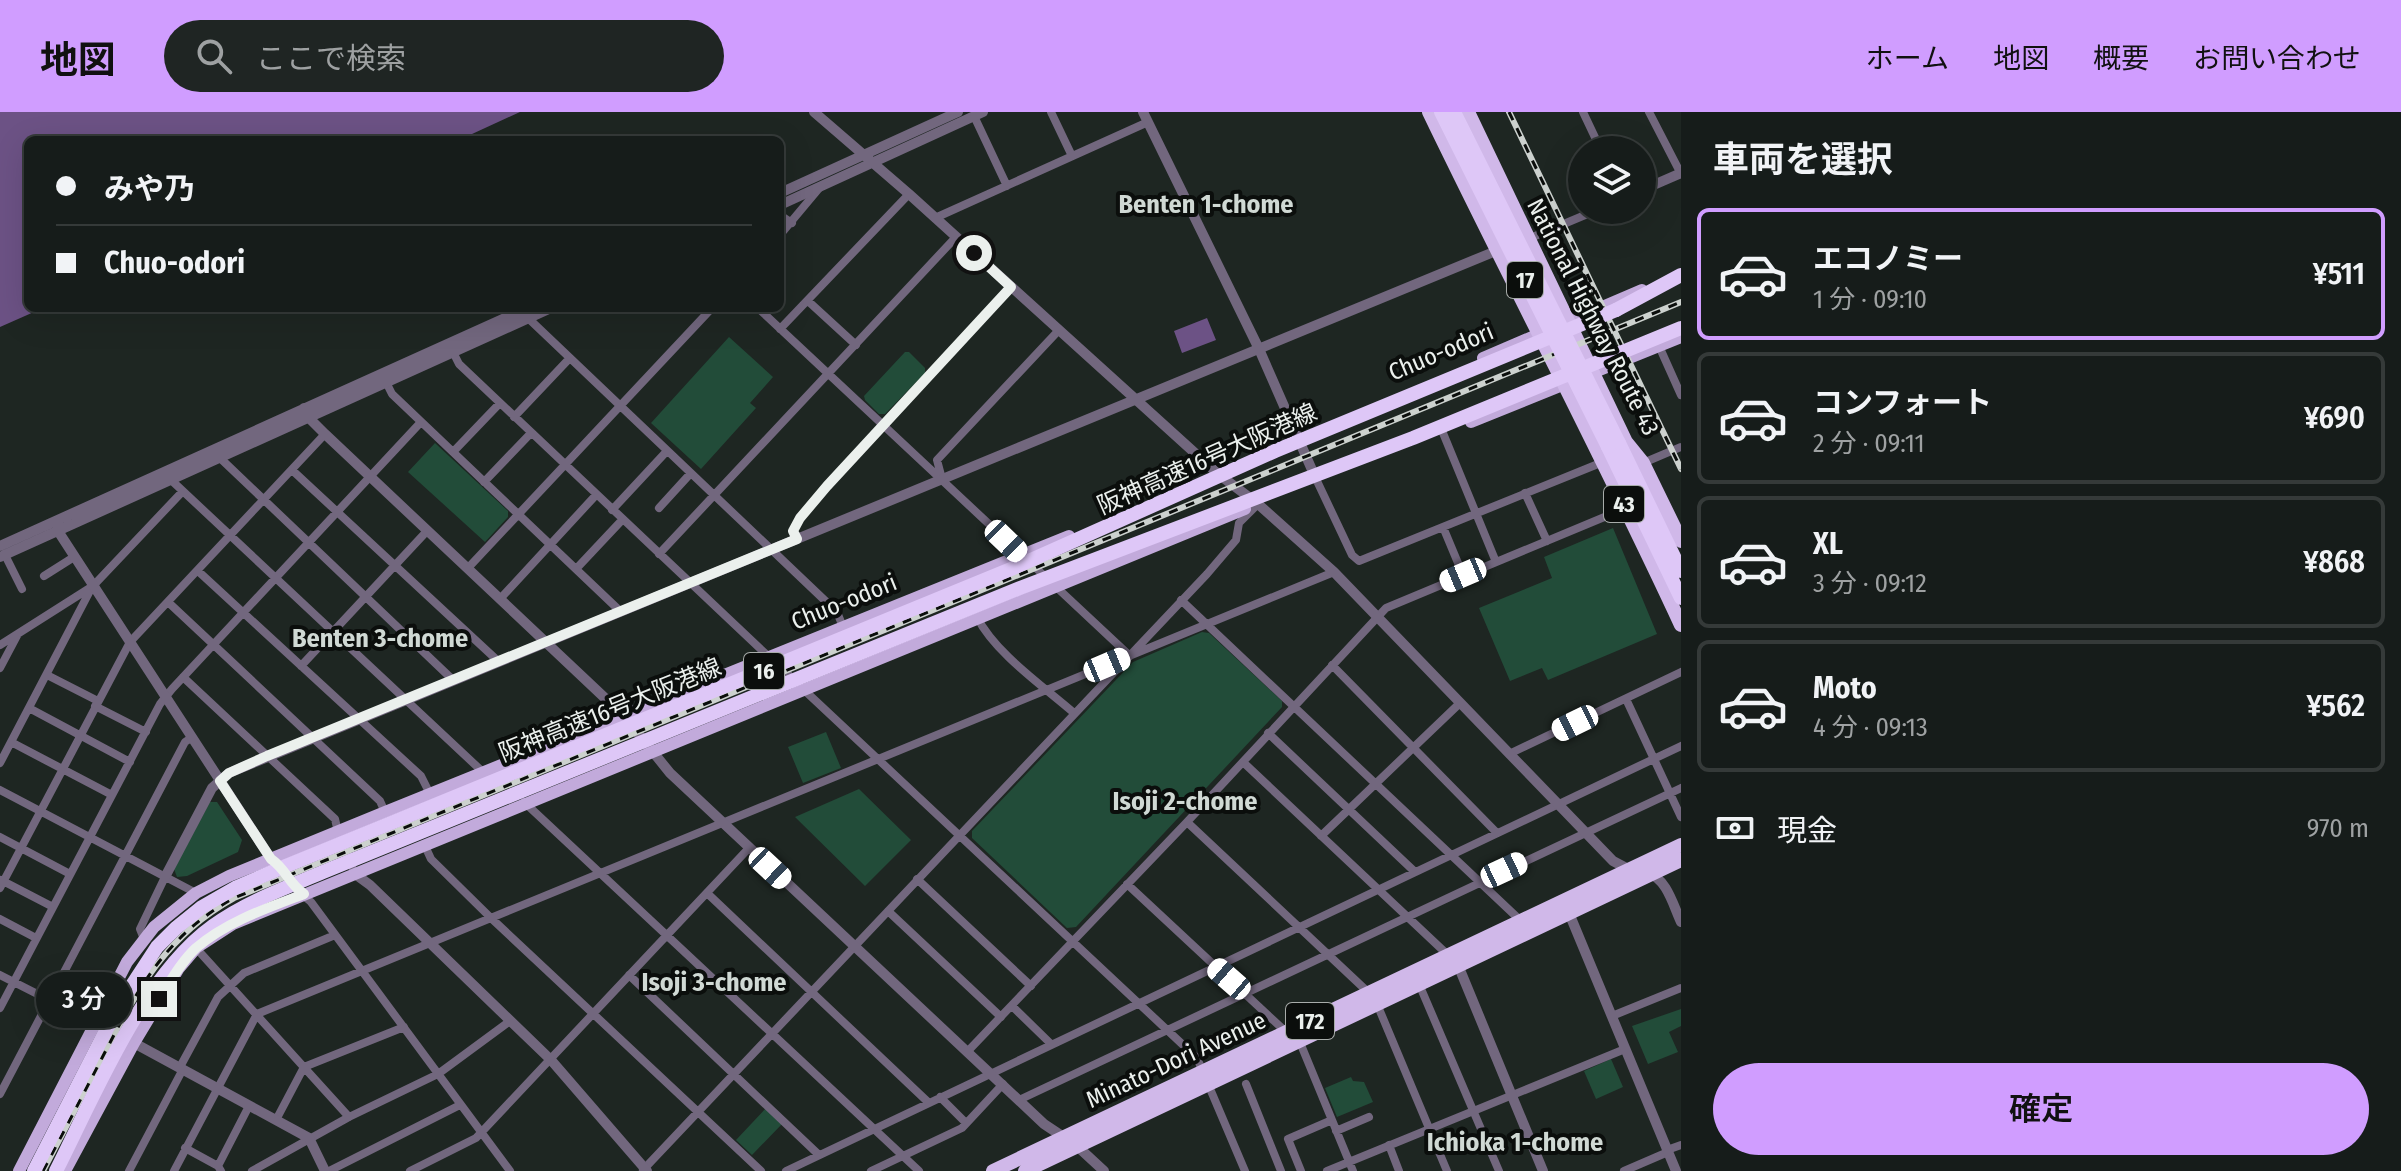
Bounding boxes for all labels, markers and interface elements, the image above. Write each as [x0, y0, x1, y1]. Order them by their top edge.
search box [164, 20, 724, 92]
icon: search [192, 34, 236, 78]
text: 地図 [40, 37, 116, 83]
text: ここで検索 [256, 41, 406, 77]
text: ホーム [1866, 42, 1949, 75]
text: 地図 [1993, 42, 2049, 75]
text: 概要 [2093, 42, 2149, 75]
text: お問い合わせ [2193, 42, 2361, 75]
map controls [1568, 136, 1656, 224]
button: layers [1568, 136, 1656, 224]
text: 車両を選択 [1713, 138, 1893, 182]
text: みや乃 [104, 171, 194, 207]
district label: Benten 1-chome [1119, 189, 1293, 220]
street label: National Highway Route 43 [1521, 194, 1665, 440]
route start [956, 235, 992, 271]
icon: car [1717, 238, 1789, 310]
text: エコノミー [1813, 241, 1963, 277]
text: Chuo-odori [104, 245, 245, 281]
text: ¥511 [2313, 256, 2365, 292]
road number: 17 [1507, 262, 1543, 298]
text: 1 分 · 09:10 [1813, 284, 1927, 315]
street label: Chuo-odori [1384, 317, 1498, 387]
icon: car [1717, 382, 1789, 454]
text: コンフォート [1813, 385, 1992, 421]
street label: 阪神高速16号大阪港線 [1093, 398, 1321, 520]
text: ¥690 [2304, 400, 2365, 436]
text: 2 分 · 09:11 [1813, 428, 1925, 459]
road number: 43 [1604, 486, 1644, 522]
car [980, 516, 1032, 566]
icon: car [1717, 526, 1789, 598]
text: XL [1813, 526, 1843, 562]
text: ¥868 [2303, 544, 2365, 580]
car [1436, 555, 1490, 595]
street label: Chuo-odori [787, 568, 901, 636]
text: 3 分 · 09:12 [1813, 568, 1927, 599]
district label: Benten 3-chome [292, 623, 468, 654]
car [1080, 645, 1134, 685]
street label: 阪神高速16号大阪港線 [495, 653, 725, 767]
road number: 16 [744, 653, 784, 689]
icon: car [1717, 670, 1789, 742]
text: Moto [1813, 670, 1877, 706]
text: ¥562 [2307, 688, 2365, 724]
car [1548, 702, 1602, 744]
text: 4 分 · 09:13 [1813, 712, 1928, 743]
district label: Isoji 2-chome [1113, 786, 1257, 817]
icon: cash [1713, 806, 1757, 850]
text: 現金 [1777, 813, 1837, 849]
text: 970 m [2307, 813, 2369, 844]
car [744, 843, 796, 893]
car [1477, 849, 1531, 891]
car [1203, 954, 1255, 1004]
district label: Isoji 3-chome [641, 967, 787, 998]
callout: 3 分 [35, 971, 131, 1027]
route end [141, 981, 177, 1017]
text: 3 分 [62, 984, 106, 1015]
road number: 172 [1286, 1003, 1334, 1039]
street label: Minato-Dori Avenue [1082, 1006, 1270, 1114]
button: 確定 [1713, 1063, 2369, 1155]
district label: Ichioka 1-chome [1427, 1127, 1603, 1158]

